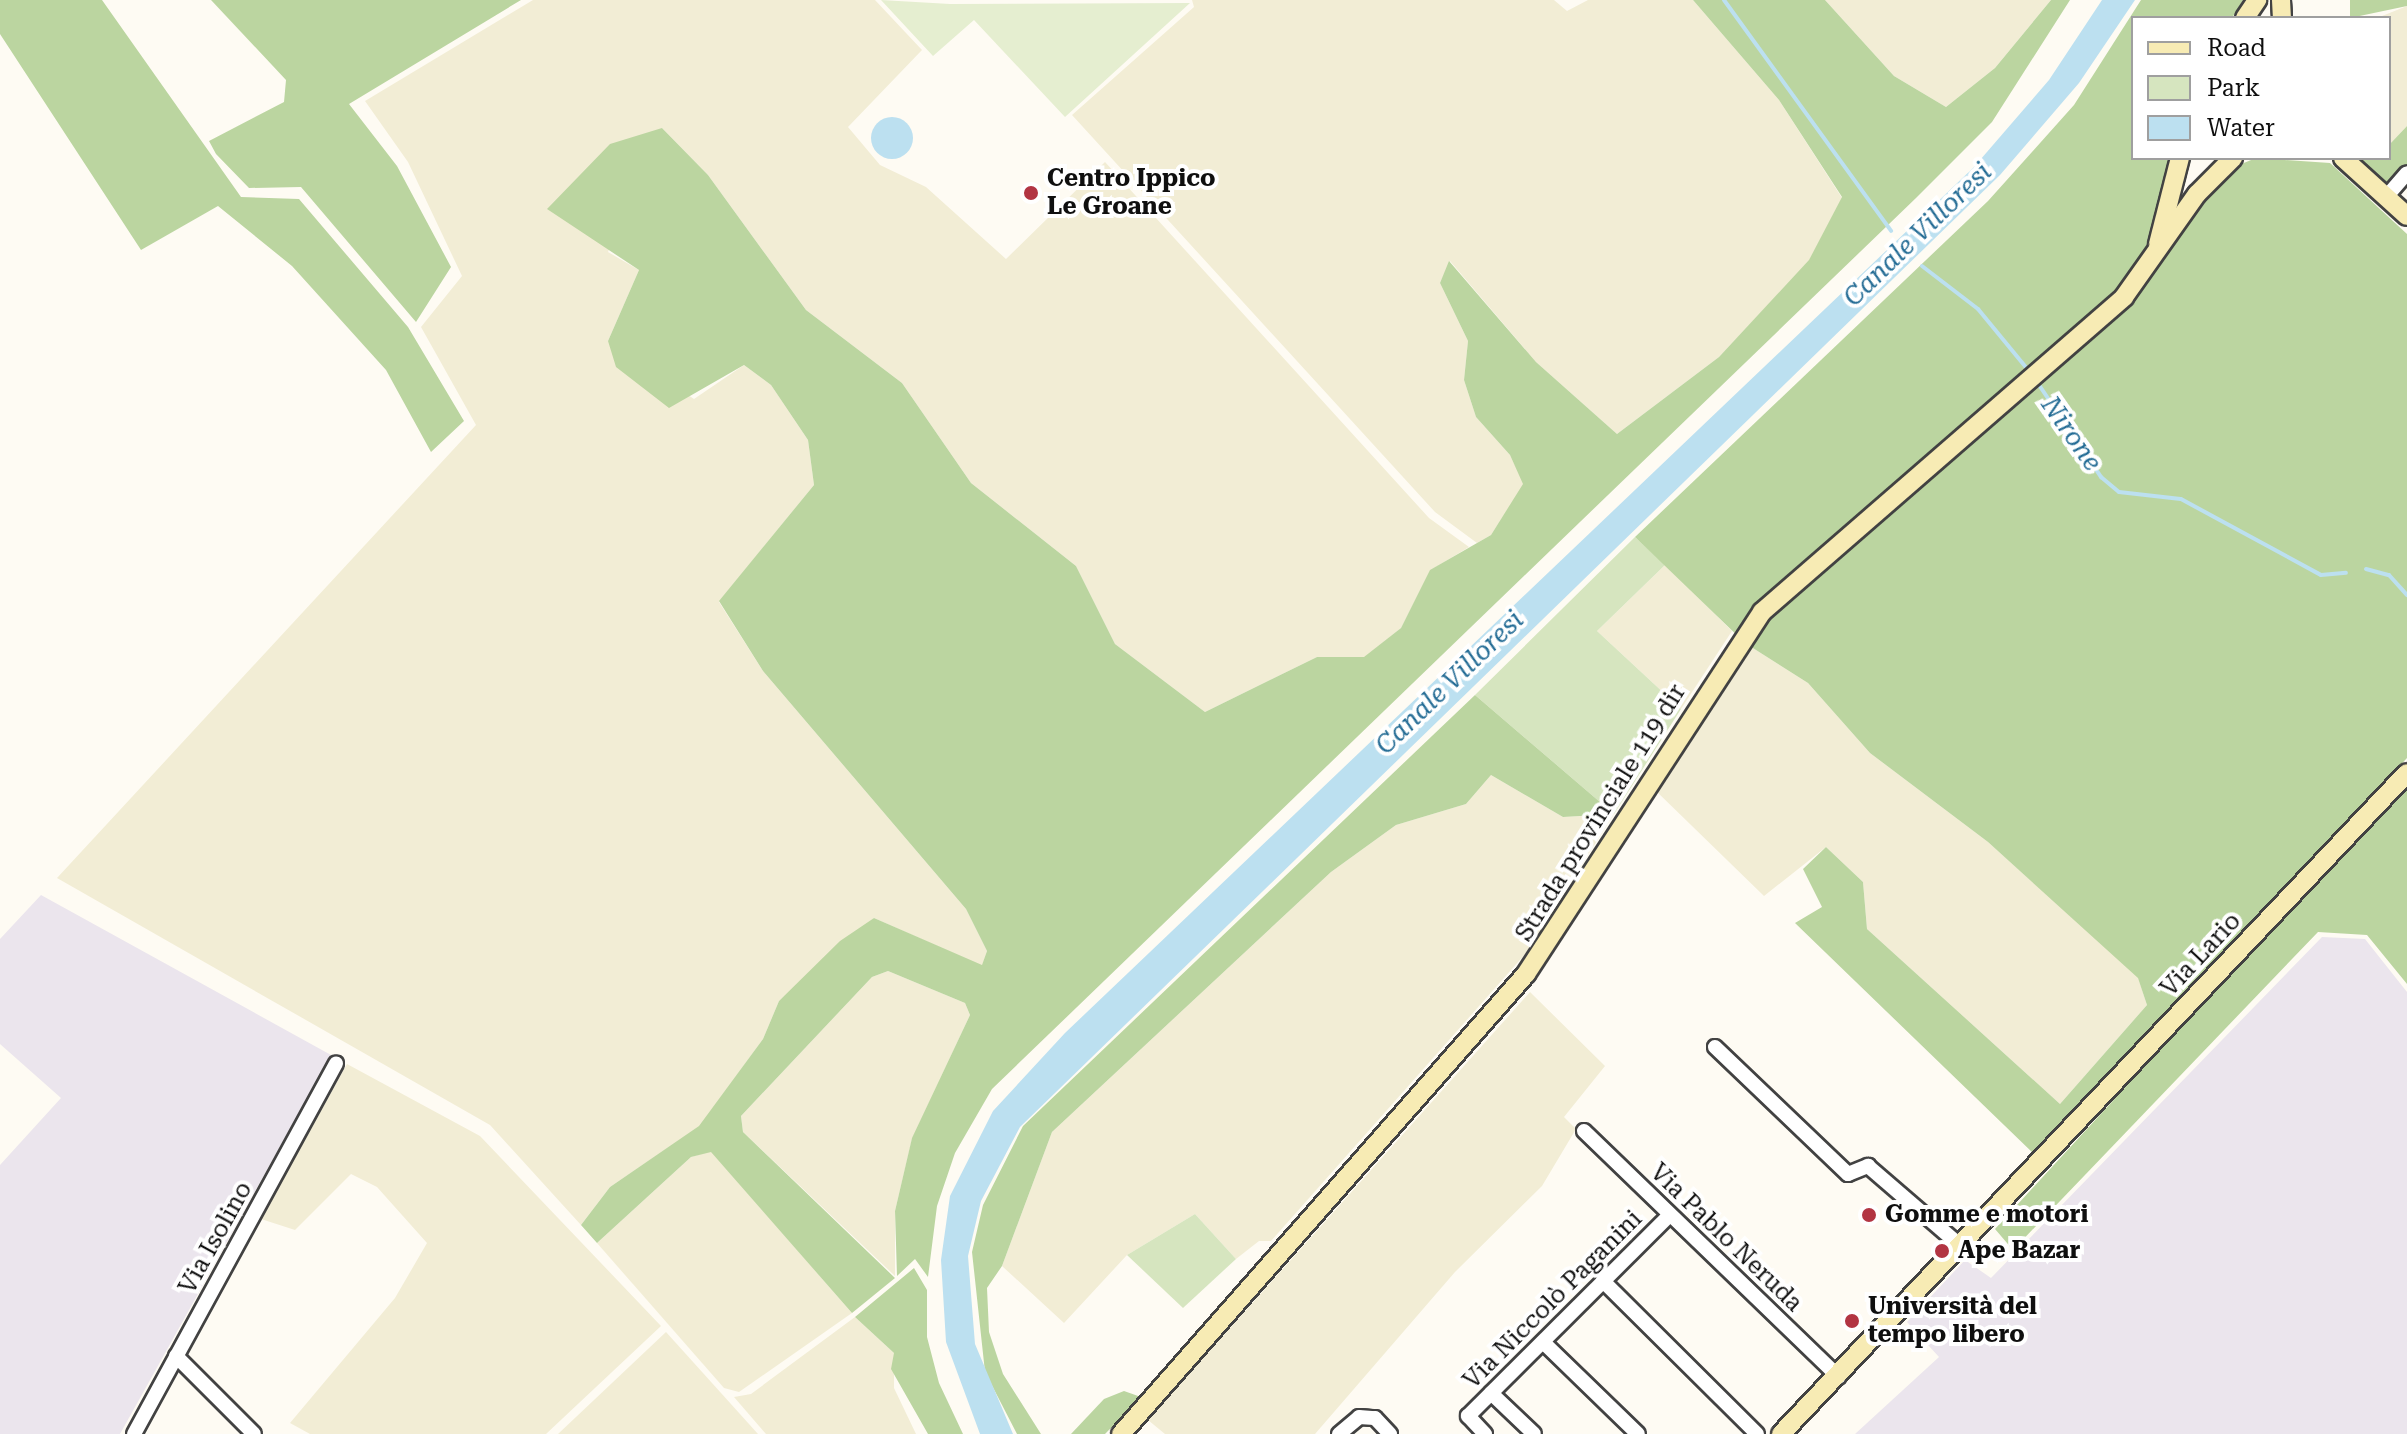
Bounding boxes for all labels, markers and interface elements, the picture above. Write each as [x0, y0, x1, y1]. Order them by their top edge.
legend [2131, 16, 2391, 160]
text: Road [2207, 34, 2266, 62]
text: Park [2207, 74, 2260, 102]
text: Water [2207, 114, 2275, 142]
water label: Canale Villoresi [1838, 157, 1998, 313]
place label: Centro Ippico Le Groane [1047, 165, 1215, 221]
marker: Centro Ippico Le Groane [1022, 184, 1040, 202]
water label: Nirone [2034, 391, 2108, 477]
water label: Canale Villoresi [1370, 605, 1530, 761]
street label: Strada provinciale 119 dir [1510, 679, 1692, 947]
street label: Via Lario [2155, 907, 2247, 1003]
street label: Via Pablo Neruda [1644, 1158, 1808, 1318]
street label: Via Isolino [173, 1177, 259, 1299]
place label: Gomme e motori [1885, 1201, 2088, 1229]
street label: Via Niccolò Paganini [1458, 1205, 1648, 1395]
marker: Gomme e motori [1860, 1206, 1878, 1224]
place label: Ape Bazar [1958, 1237, 2080, 1265]
marker: Ape Bazar [1933, 1242, 1951, 1260]
place label: Università del tempo libero [1868, 1293, 2037, 1349]
marker: Università del tempo libero [1843, 1312, 1861, 1330]

